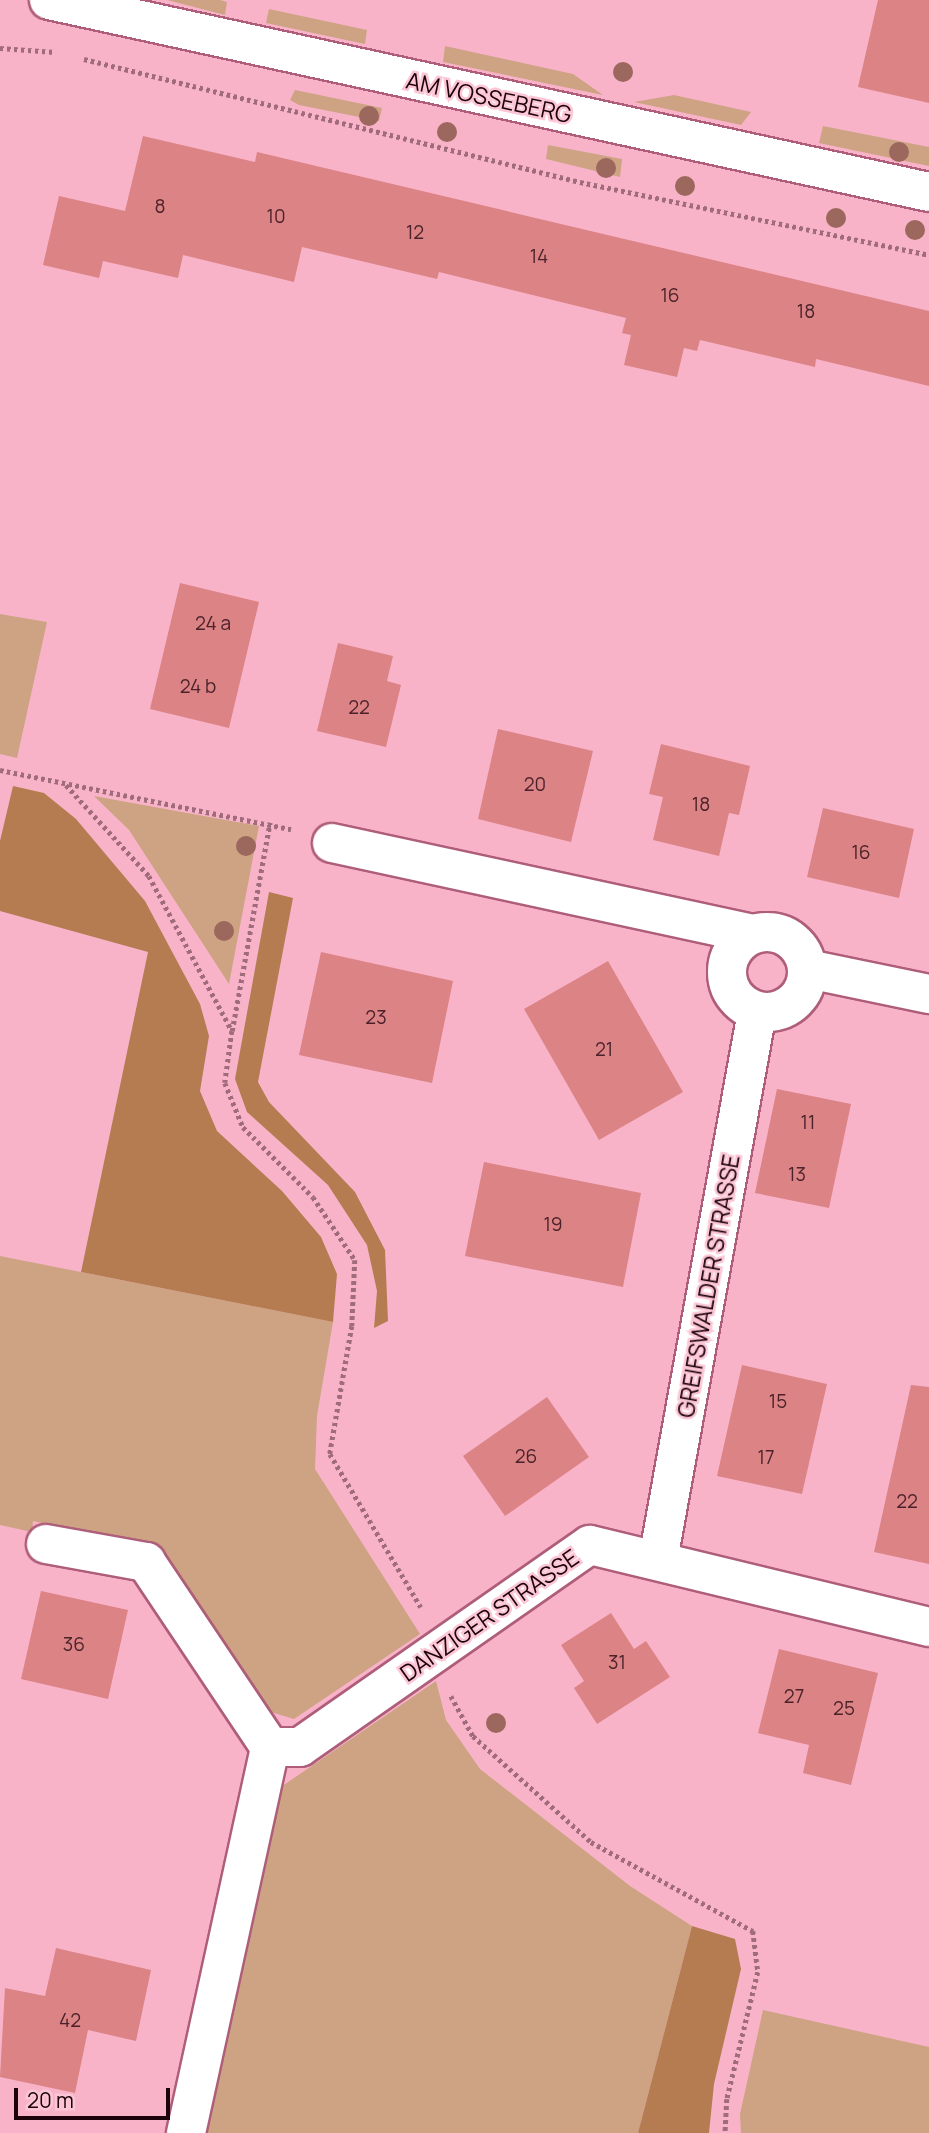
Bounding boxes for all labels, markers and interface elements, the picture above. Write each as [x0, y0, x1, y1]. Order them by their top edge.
street label: AM VOSSEBERG [404, 66, 574, 128]
house number: 8 [154, 196, 166, 218]
house number: 10 [267, 206, 285, 228]
house number: 12 [406, 222, 424, 244]
house number: 14 [530, 246, 548, 268]
house number: 16 [660, 285, 680, 307]
house number: 18 [797, 301, 815, 323]
house number: 24 a [195, 613, 231, 635]
house number: 24 b [180, 676, 216, 698]
house number: 22 [348, 697, 370, 719]
house number: 20 [524, 774, 546, 796]
house number: 18 [692, 794, 710, 816]
house number: 16 [851, 842, 871, 864]
house number: 23 [365, 1007, 387, 1029]
house number: 21 [595, 1039, 613, 1061]
house number: 11 [801, 1112, 815, 1134]
street label: GREIFSWALDER STRASSE [671, 1152, 745, 1420]
house number: 13 [788, 1164, 806, 1186]
house number: 19 [543, 1214, 563, 1236]
house number: 15 [769, 1391, 787, 1413]
house number: 26 [515, 1446, 537, 1468]
house number: 17 [758, 1447, 774, 1469]
house number: 22 [896, 1491, 918, 1513]
street label: DANZIGER STRASSE [394, 1543, 584, 1687]
house number: 36 [63, 1634, 85, 1656]
house number: 31 [608, 1652, 626, 1674]
house number: 27 [784, 1686, 804, 1708]
house number: 25 [833, 1698, 855, 1720]
house number: 42 [59, 2010, 81, 2032]
scale bar [18, 2074, 173, 2118]
text: 20 m [27, 2086, 74, 2114]

